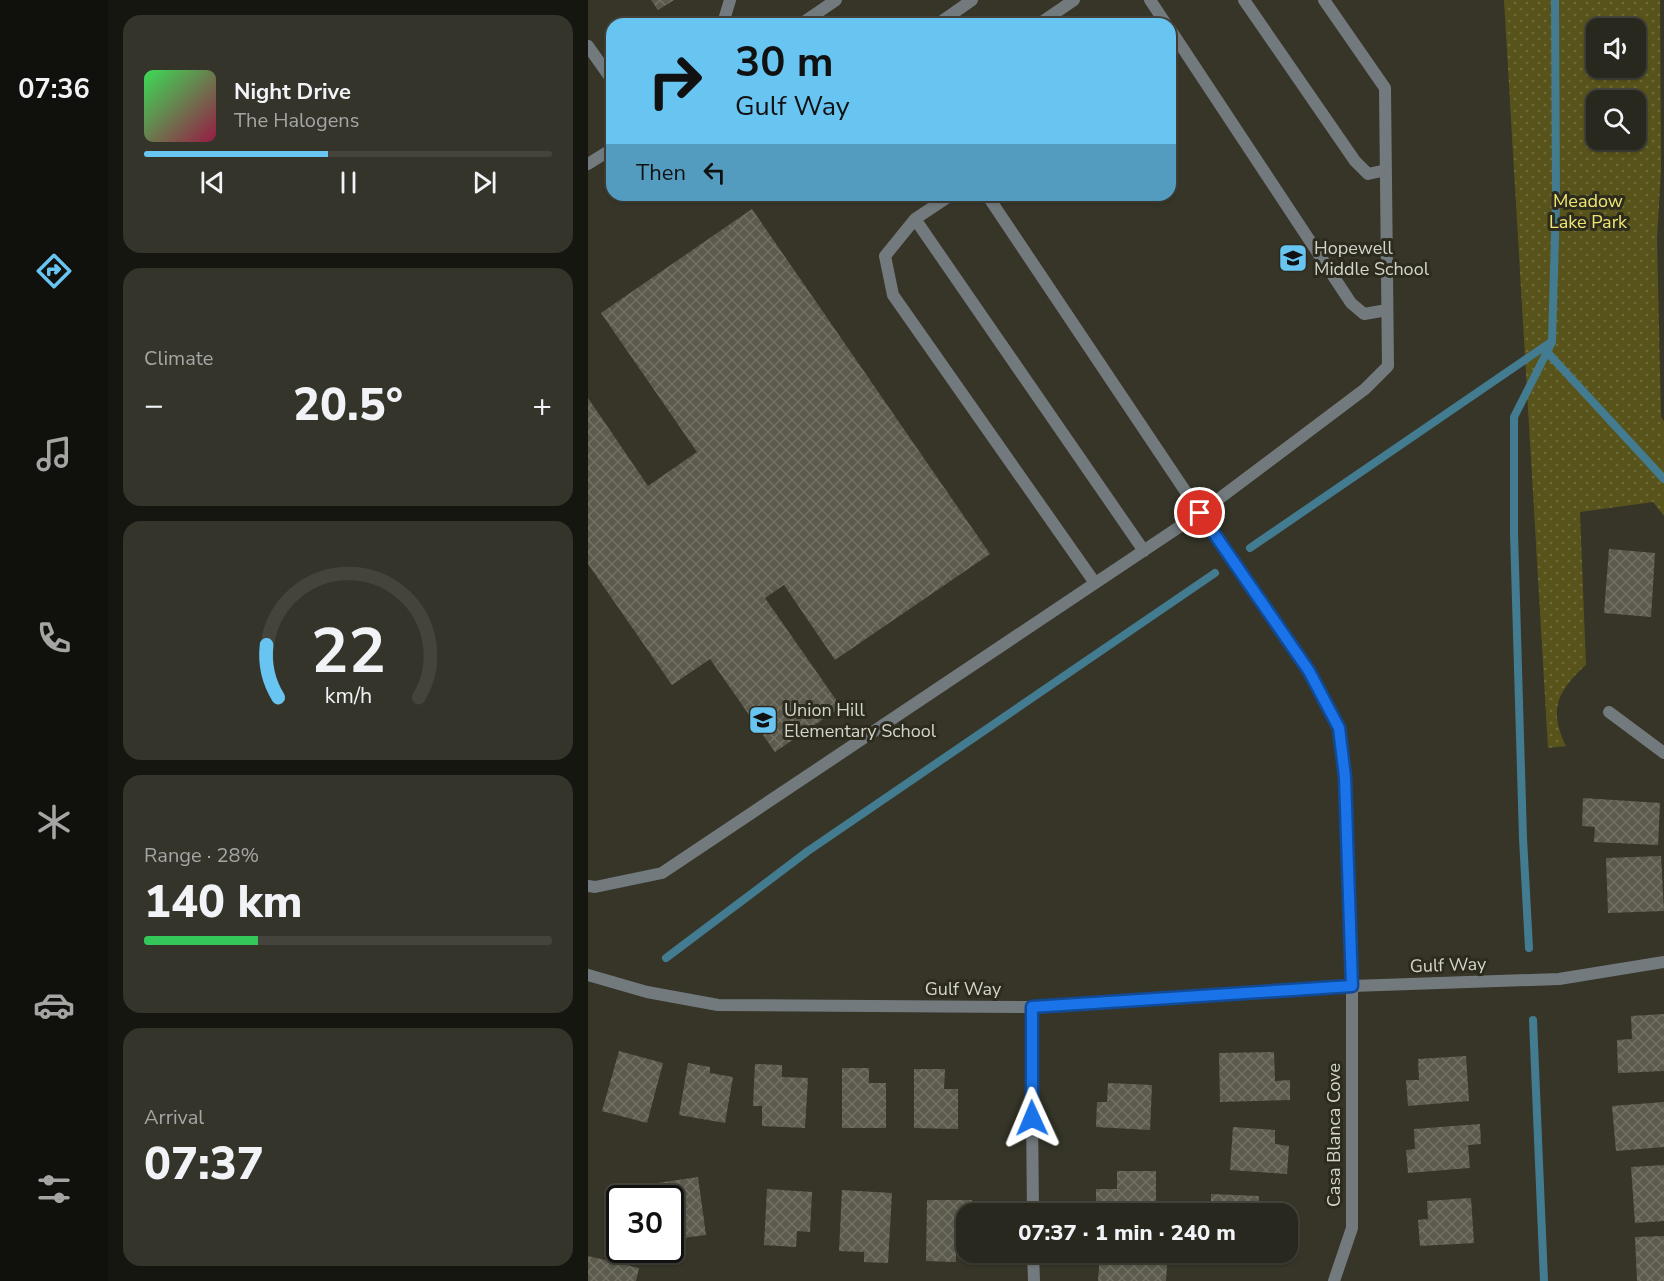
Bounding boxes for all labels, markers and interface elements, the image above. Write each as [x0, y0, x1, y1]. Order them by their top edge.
map controls [1586, 18, 1646, 150]
button: sound [1586, 18, 1646, 78]
text: 30 m [735, 34, 834, 91]
icon: right [636, 42, 714, 120]
text: 07:36 [18, 71, 90, 108]
text: Night Drive [234, 77, 351, 107]
text: Gulf Way [735, 88, 850, 125]
button: search [1586, 90, 1646, 150]
text: The Halogens [234, 107, 359, 134]
icon: left [698, 156, 731, 189]
text: Then [636, 158, 686, 188]
icon: previous [196, 166, 229, 199]
icon: pause [332, 166, 365, 199]
icon: next [468, 166, 501, 199]
park label: Meadow Lake Park [1549, 189, 1628, 234]
place label: Hopewell Middle School [1314, 236, 1430, 281]
school or university icon: Hopewell Middle School [1277, 242, 1309, 274]
icon: directions [33, 250, 75, 292]
text: Climate [144, 345, 213, 372]
text: 20.5° [293, 375, 403, 436]
text: − [144, 383, 164, 428]
text: + [532, 383, 552, 428]
icon: music [33, 433, 75, 475]
pin [1174, 487, 1225, 538]
icon: arrive [1183, 496, 1216, 529]
text: 22 [311, 609, 385, 694]
icon: phone [33, 617, 75, 659]
text: km/h [324, 681, 372, 711]
place label: Union Hill Elementary School [784, 698, 937, 743]
school or university icon: Union Hill Elementary School [747, 704, 779, 736]
icon: climate [33, 801, 75, 843]
text: Range · 28% [144, 842, 259, 869]
text: 140 km [144, 872, 303, 933]
street label: Gulf Way [1409, 952, 1487, 978]
street label: Gulf Way [925, 977, 1002, 1001]
icon: car [33, 984, 75, 1026]
street label: Casa Blanca Cove [1322, 1063, 1346, 1207]
position arrow [1000, 1086, 1064, 1150]
text: Arrival [144, 1104, 204, 1131]
text: 07:37 [144, 1134, 264, 1195]
icon: filters [33, 1168, 75, 1210]
speed limit sign: 30 [606, 1185, 684, 1263]
text: 07:37 · 1 min · 240 m [1018, 1218, 1236, 1248]

